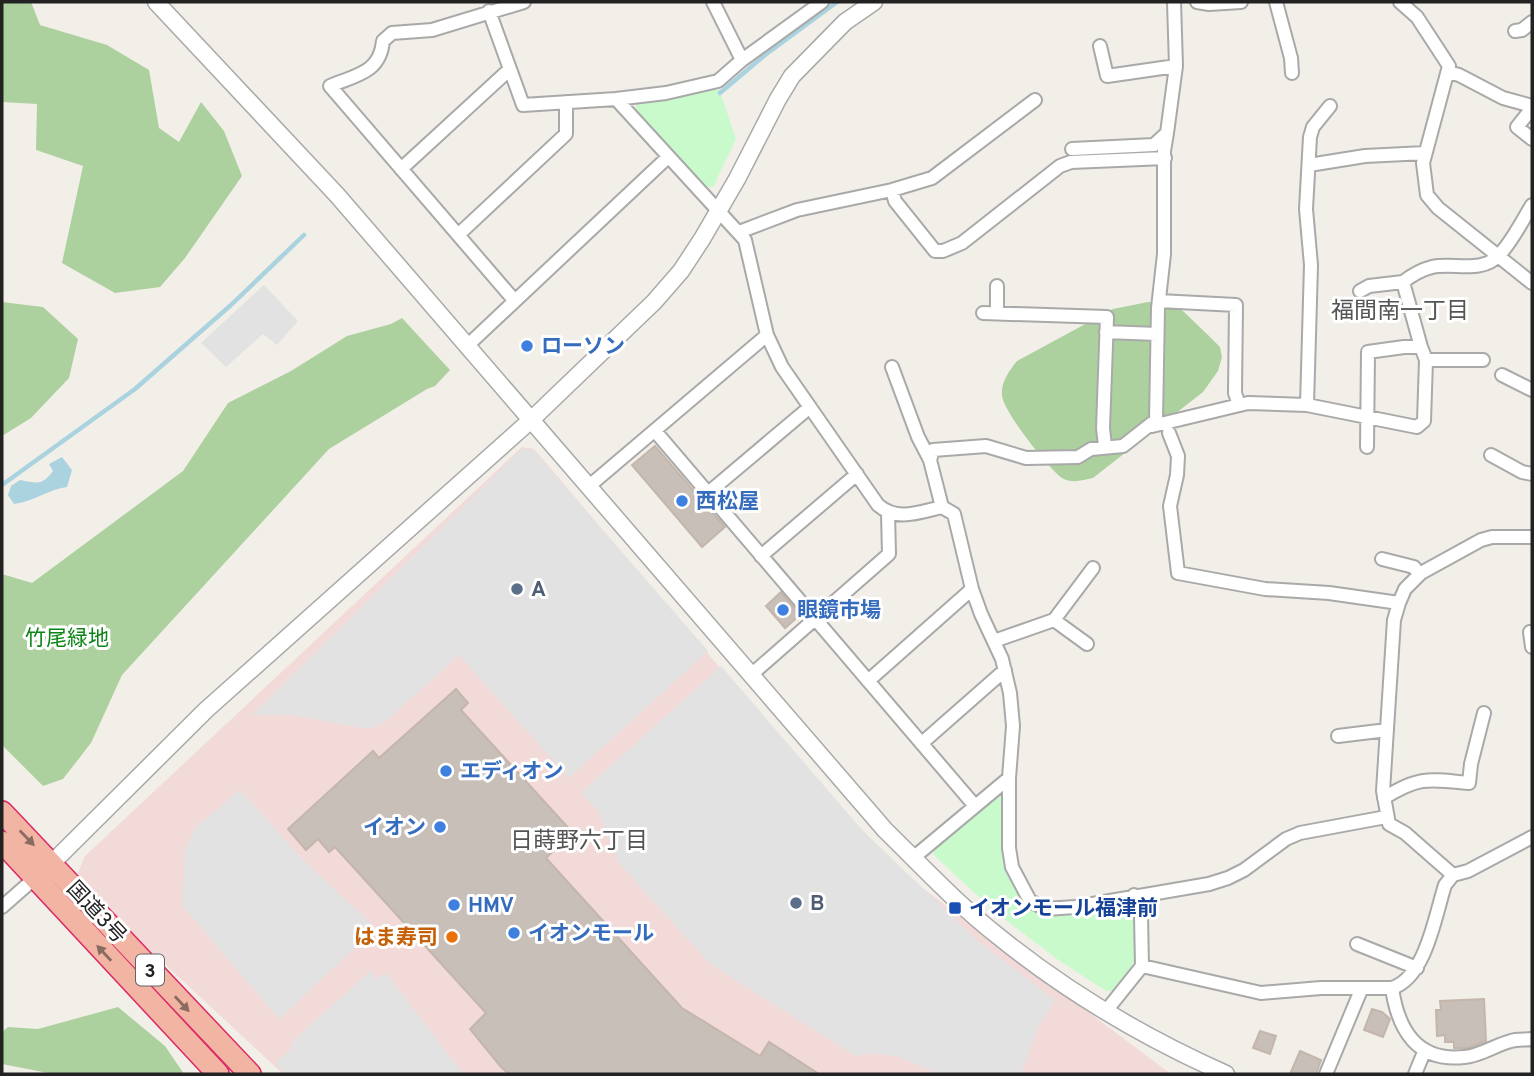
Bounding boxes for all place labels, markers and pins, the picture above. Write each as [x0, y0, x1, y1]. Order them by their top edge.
place label: ローソン [541, 334, 625, 361]
marker: ローソン [519, 338, 535, 354]
place label: 西松屋 [696, 489, 759, 516]
marker: 西松屋 [674, 493, 690, 509]
place label: A [531, 577, 546, 604]
marker: A [509, 581, 525, 597]
place label: 眼鏡市場 [797, 598, 881, 625]
marker: 眼鏡市場 [775, 602, 791, 618]
place label: エディオン [460, 759, 564, 786]
marker: エディオン [438, 763, 454, 779]
place label: イオン [363, 815, 426, 842]
marker: イオン [432, 819, 448, 835]
place label: B [810, 891, 825, 918]
place label: HMV [468, 893, 514, 920]
marker: B [788, 895, 804, 911]
place label: イオンモール福津前 [969, 896, 1158, 923]
marker: HMV [446, 897, 462, 913]
marker: イオンモール福津前 [947, 900, 963, 916]
place label: イオンモール [528, 921, 654, 948]
place label: はま寿司 [354, 925, 438, 952]
marker: イオンモール [506, 925, 522, 941]
marker: はま寿司 [444, 929, 460, 945]

